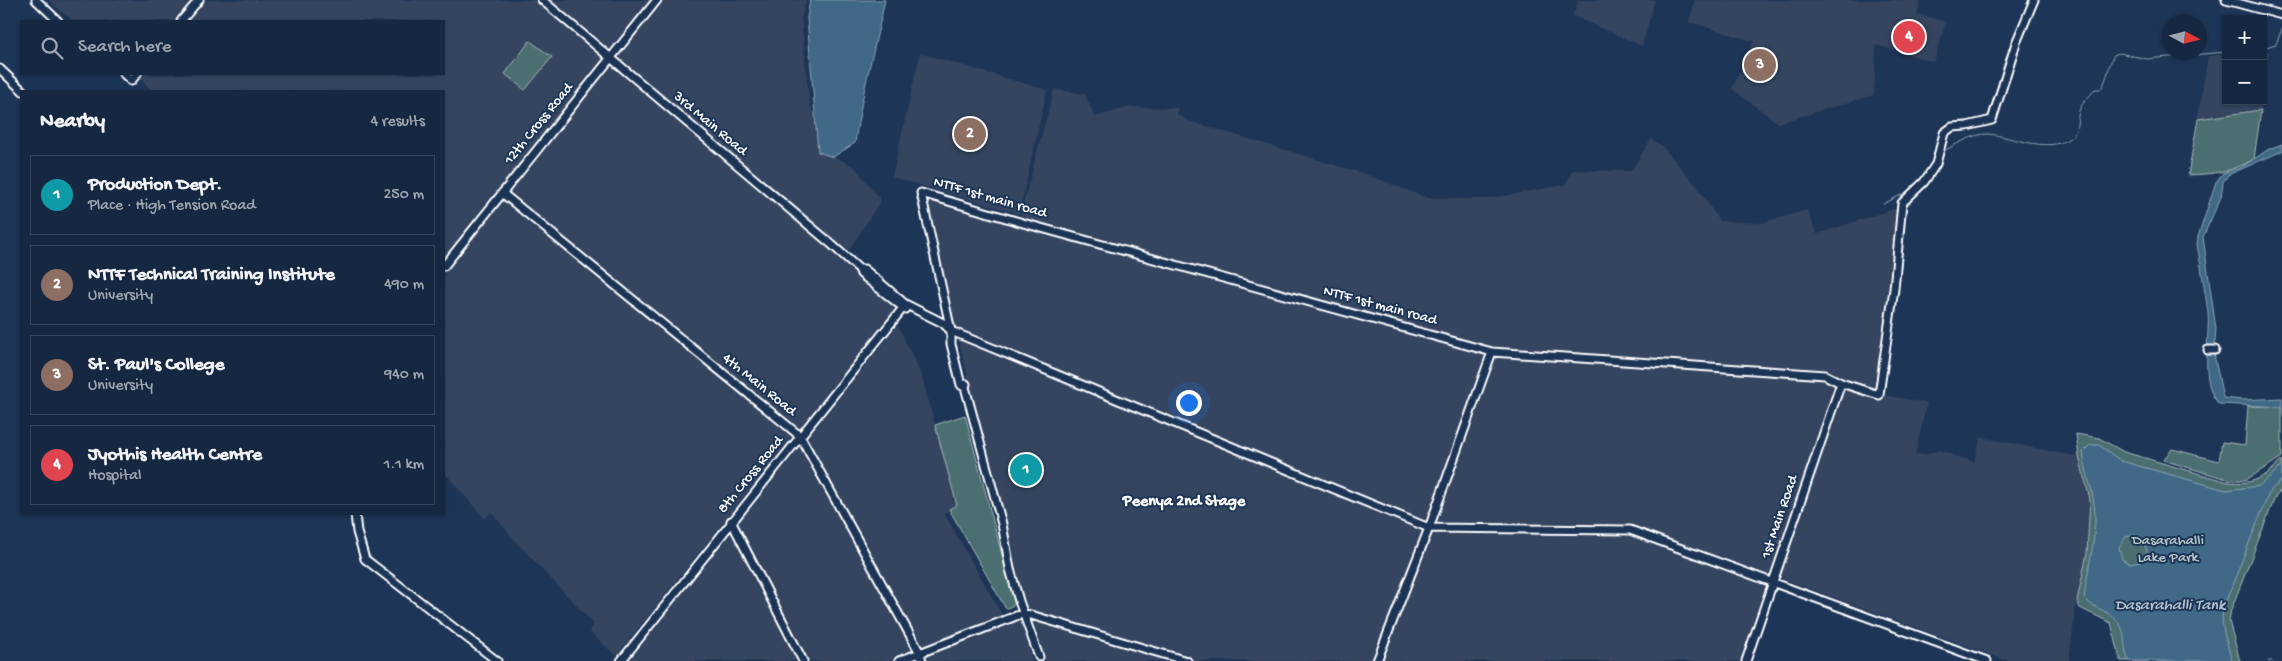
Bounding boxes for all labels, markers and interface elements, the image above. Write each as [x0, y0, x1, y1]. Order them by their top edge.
north arrow [2162, 15, 2207, 60]
map controls [2222, 15, 2267, 105]
button: + [2222, 15, 2267, 60]
pin: 4 [1893, 18, 1925, 56]
search box [20, 20, 445, 75]
icon: search [38, 34, 66, 62]
text: Search here [78, 36, 172, 59]
pin: 3 [1744, 46, 1776, 84]
button: − [2222, 60, 2267, 105]
street label: 12th Cross Road [500, 79, 578, 169]
street label: 3rd Main Road [669, 87, 752, 161]
text: Nearby [40, 110, 105, 135]
text: 4 results [370, 113, 425, 132]
pin: 2 [954, 115, 986, 153]
street label: NTTF 1st main road [931, 173, 1050, 223]
text: Production Dept. [88, 174, 222, 197]
text: 1 [54, 186, 60, 205]
text: 250 m [384, 186, 424, 205]
text: Place · High Tension Road [88, 197, 256, 216]
text: NTTF Technical Training Institute [88, 264, 335, 287]
text: 2 [53, 276, 61, 295]
text: 490 m [384, 276, 424, 295]
street label: NTTF 1st main road [1321, 282, 1440, 330]
text: University [88, 287, 153, 306]
street label: 4th Main Road [718, 350, 801, 421]
text: St. Paul's College [88, 354, 224, 377]
text: 3 [53, 366, 61, 385]
text: 940 m [384, 366, 424, 385]
text: University [88, 377, 153, 396]
your location [1176, 390, 1202, 416]
street label: 8th Cross Road [714, 432, 788, 517]
text: Jyothis Health Centre [88, 444, 262, 467]
pin: 1 [1010, 451, 1042, 489]
text: 4 [53, 456, 61, 475]
text: 1.1 km [384, 456, 424, 475]
text: Hospital [88, 467, 142, 486]
street label: 1st Main Road [1757, 472, 1803, 562]
district label: Peenya 2nd Stage [1122, 493, 1246, 512]
park label: Dasarahalli Lake Park [2131, 532, 2204, 567]
water label: Dasarahalli Tank [2115, 597, 2227, 616]

